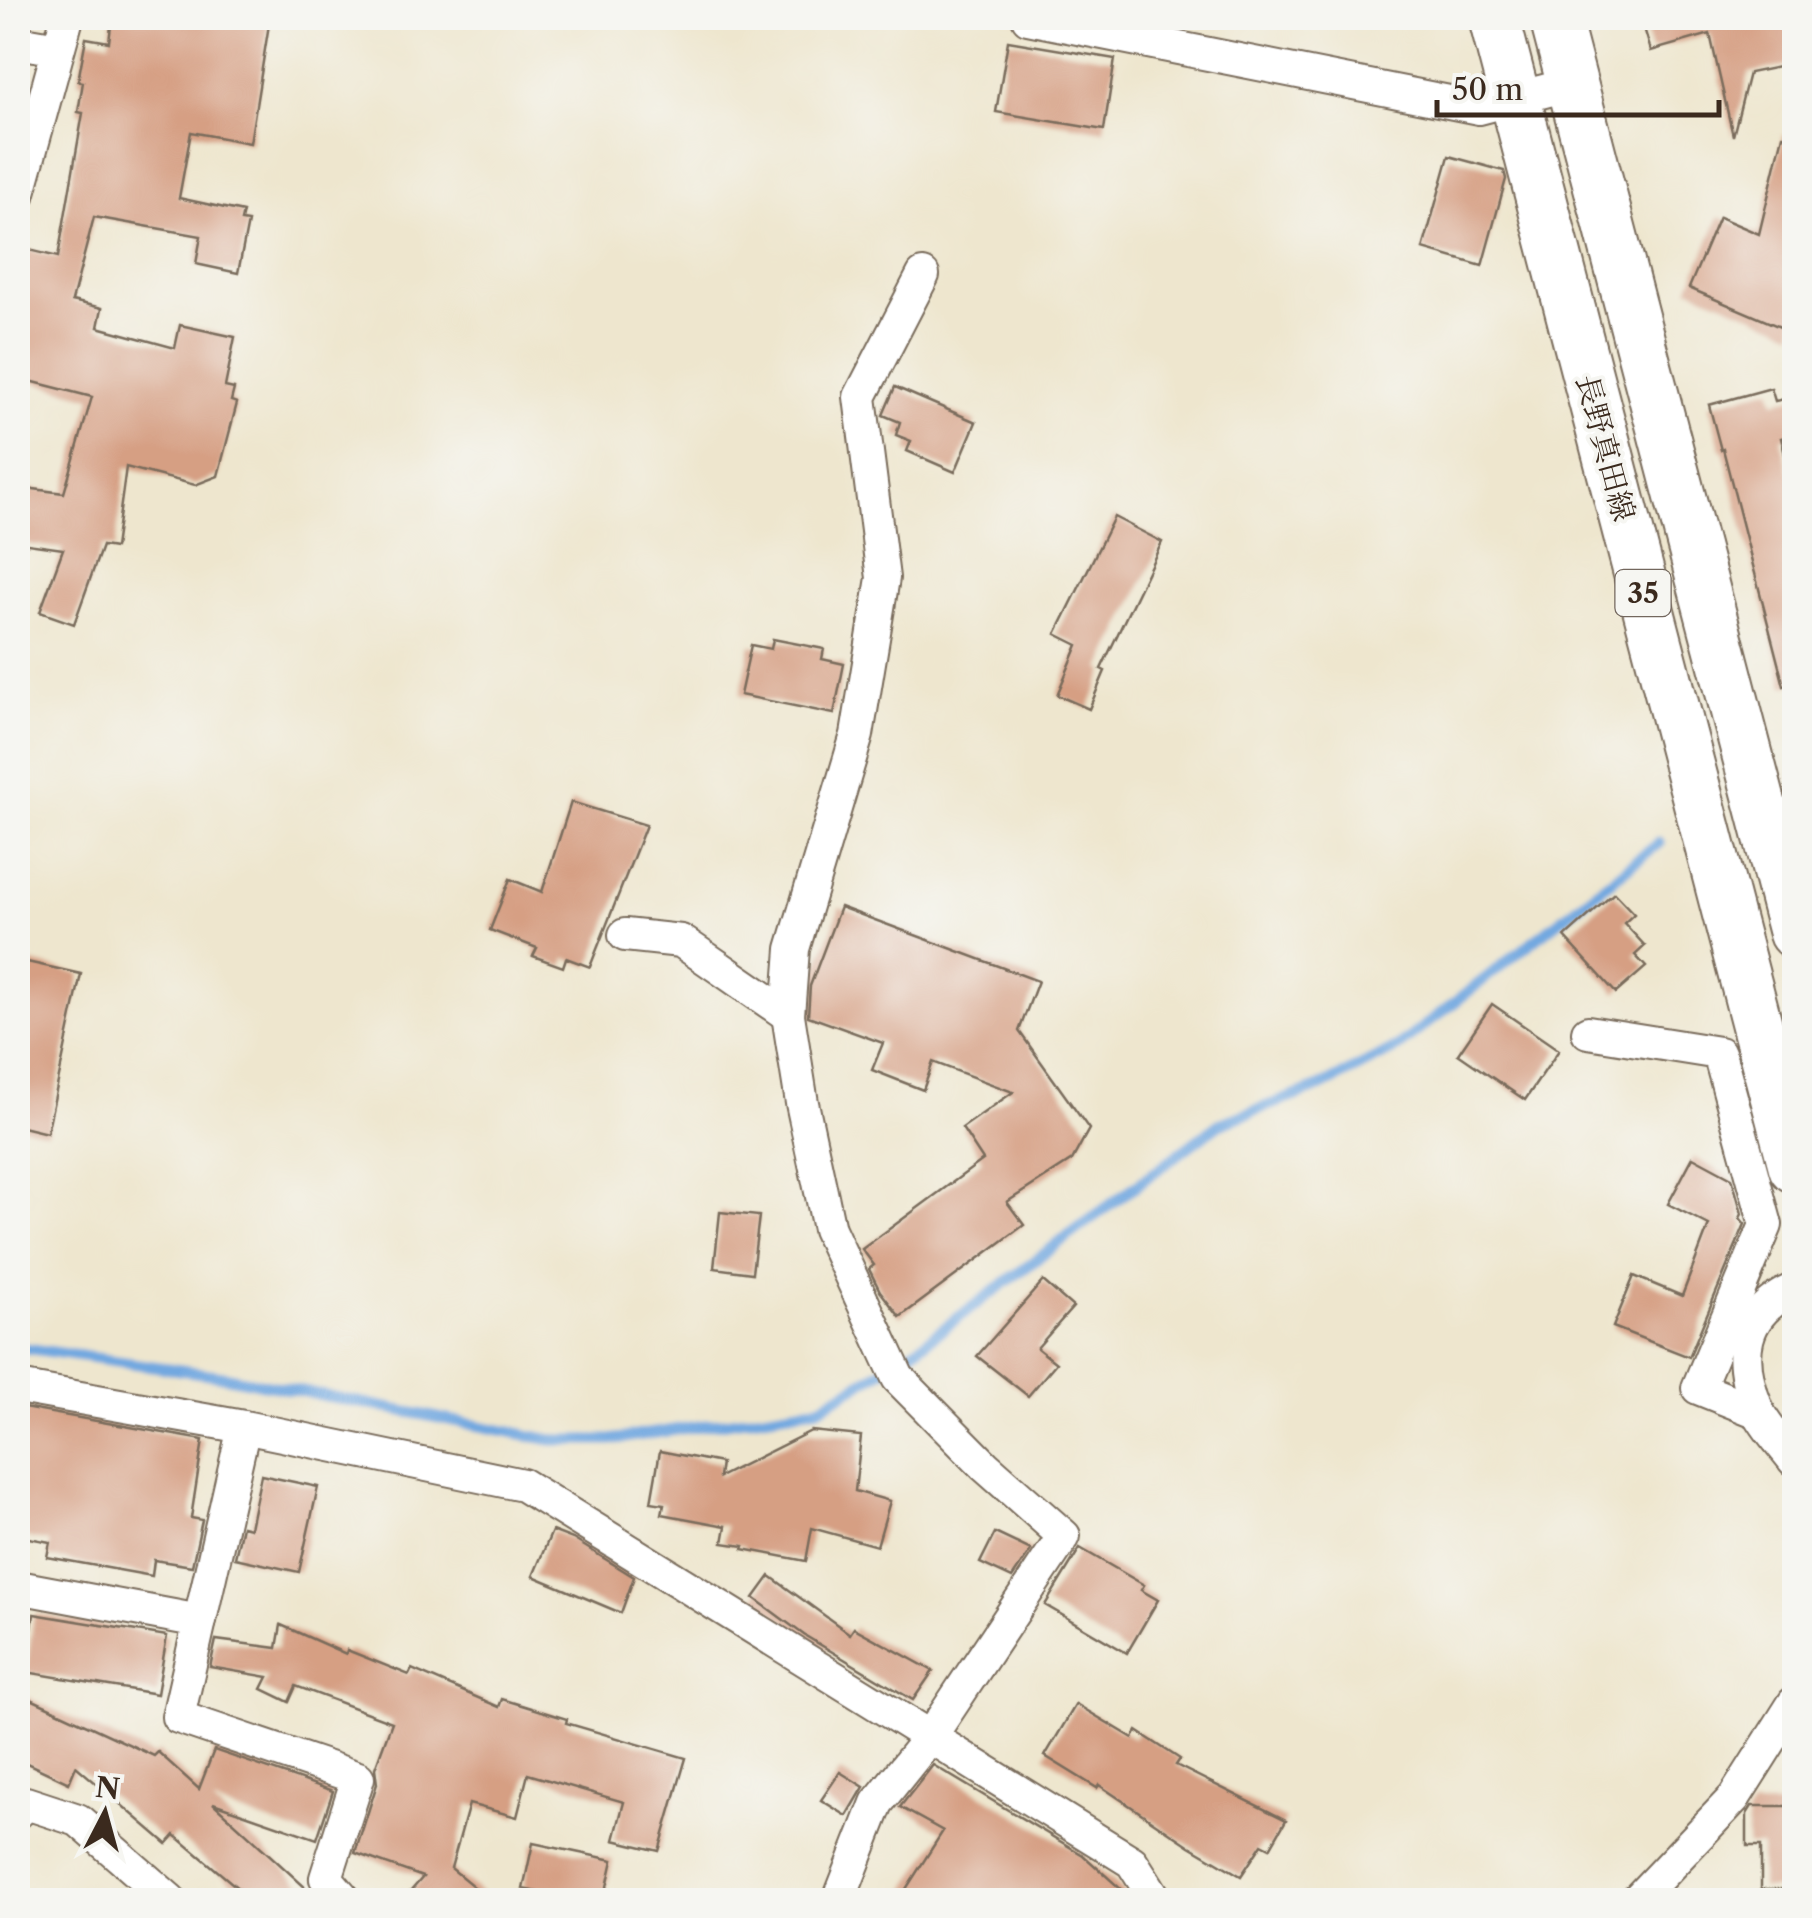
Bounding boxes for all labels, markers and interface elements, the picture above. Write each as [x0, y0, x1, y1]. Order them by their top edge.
scale bar [1437, 55, 1720, 117]
text: 50 m [1452, 71, 1523, 108]
street label: 長野真田線 [1568, 371, 1643, 525]
road number: 35 [1616, 570, 1670, 616]
north arrow [55, 1763, 155, 1863]
text: N [94, 1770, 121, 1806]

